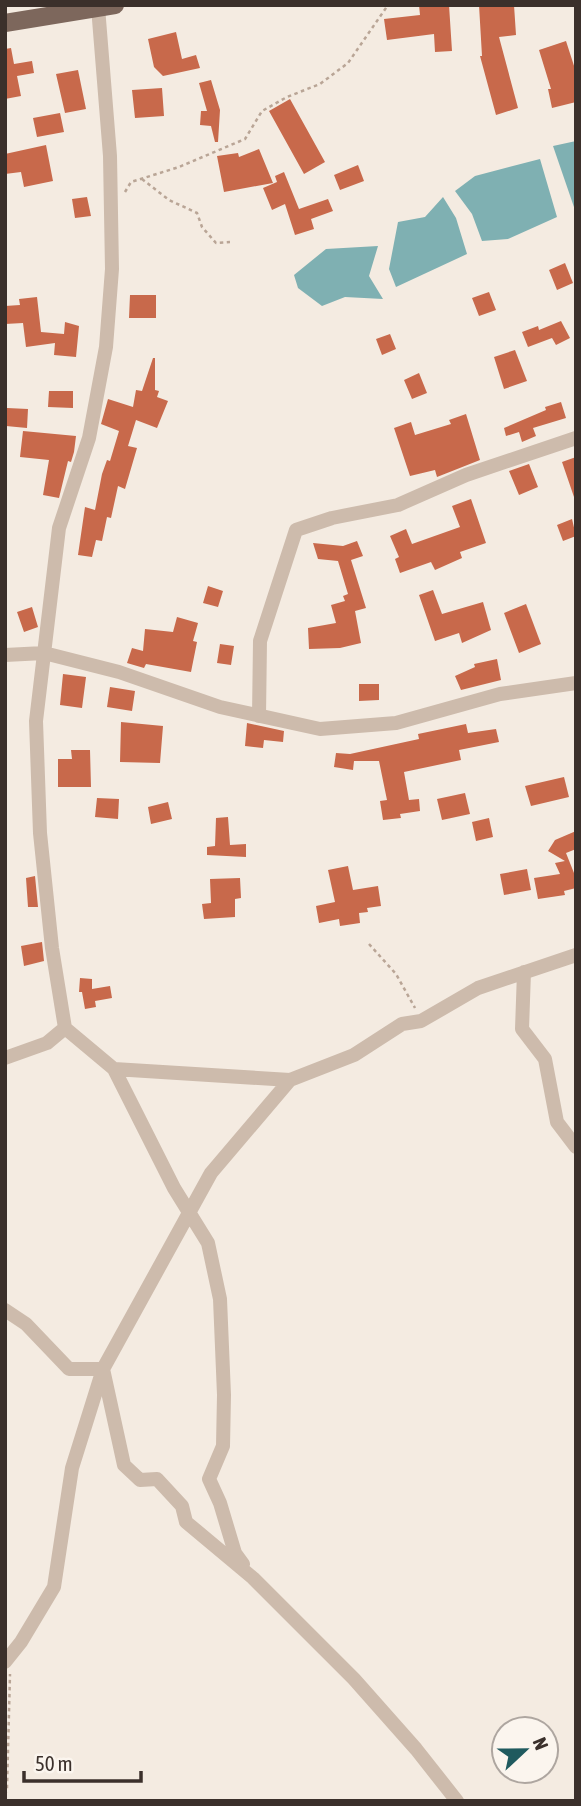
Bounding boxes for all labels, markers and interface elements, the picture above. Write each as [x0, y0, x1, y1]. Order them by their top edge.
north arrow [490, 1715, 560, 1785]
text: N [528, 1734, 553, 1753]
scale bar [24, 1740, 142, 1784]
text: 50 m [35, 1751, 73, 1775]

